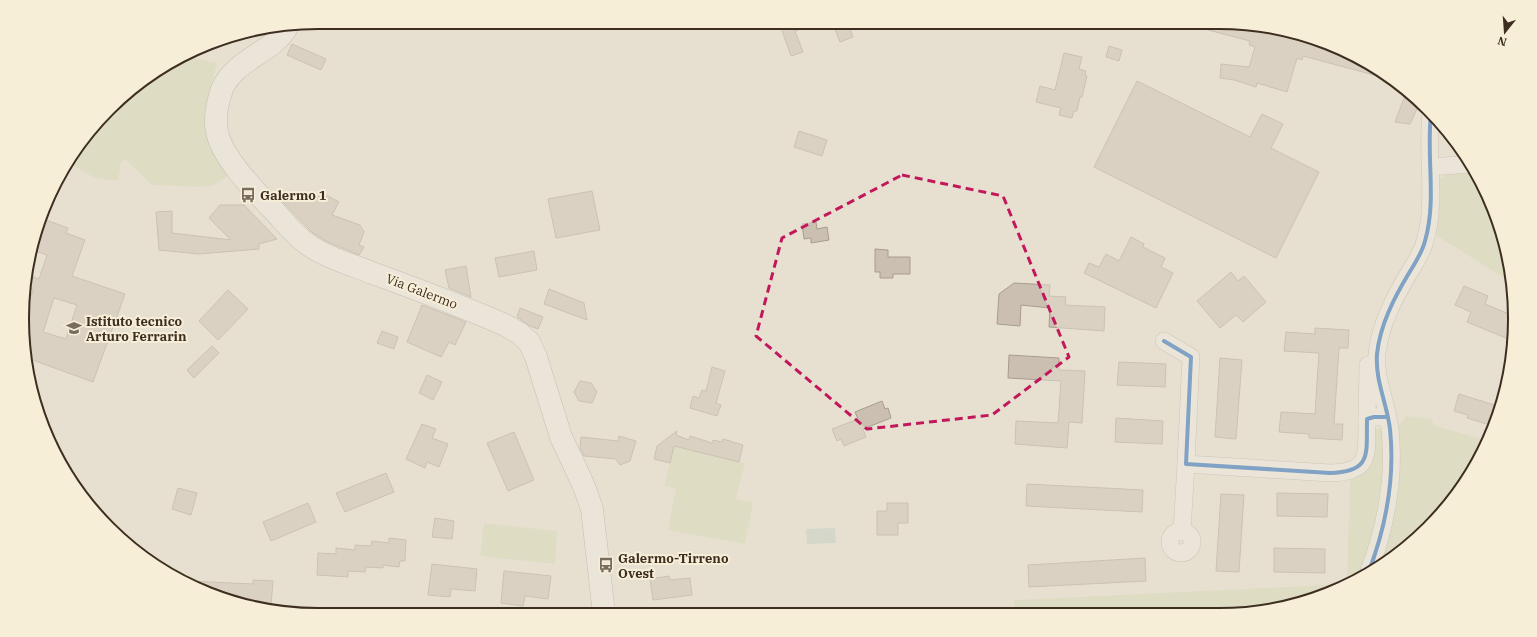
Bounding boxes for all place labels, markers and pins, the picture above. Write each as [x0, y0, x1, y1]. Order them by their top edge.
bus stop icon: Galermo 1 [239, 186, 257, 204]
place label: Galermo 1 [260, 187, 327, 204]
place label: Istituto tecnico Arturo Ferrarin [86, 313, 187, 345]
school or university icon: Istituto tecnico Arturo Ferrarin [65, 319, 83, 337]
place label: Galermo-Tirreno Ovest [618, 550, 729, 582]
bus stop icon: Galermo-Tirreno Ovest [597, 556, 615, 574]

